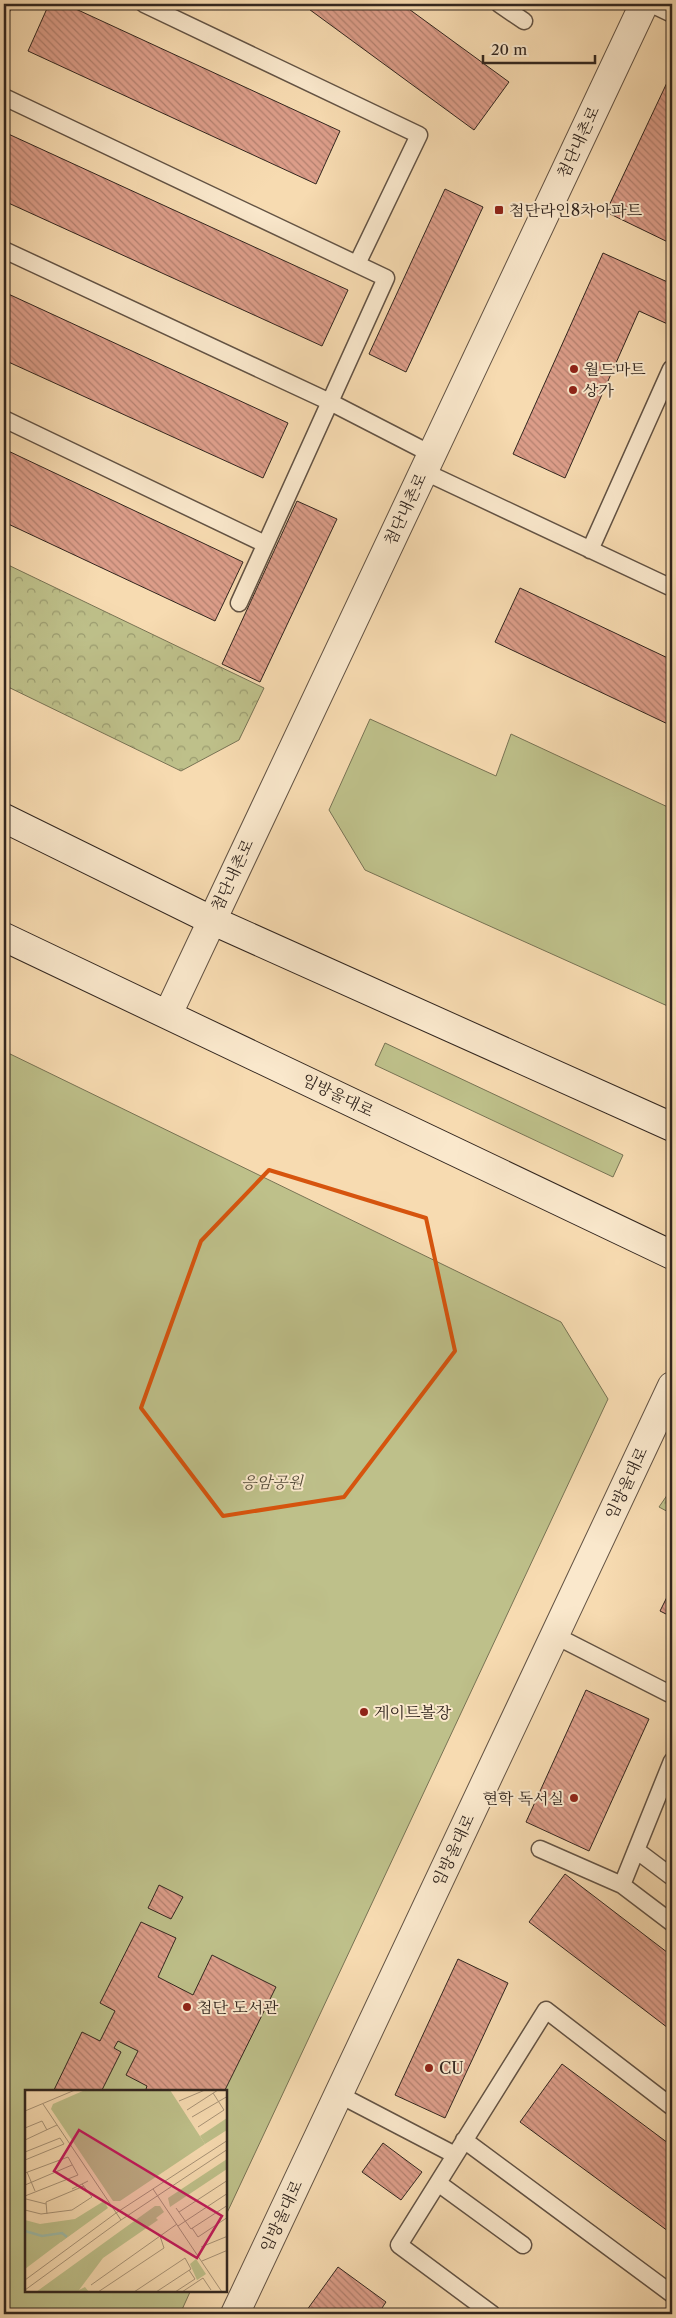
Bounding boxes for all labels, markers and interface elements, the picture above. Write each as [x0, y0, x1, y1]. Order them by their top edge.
scale bar [483, 32, 596, 64]
text: 20 m [491, 40, 527, 59]
street label: 첨단내촌로 [553, 102, 604, 181]
place label: 첨단라인8차아파트 [509, 200, 643, 220]
marker: 첨단라인8차아파트 [493, 204, 505, 216]
place label: 월드마트 [584, 359, 646, 379]
marker: 월드마트 [568, 363, 580, 375]
place label: 상가 [583, 380, 614, 400]
marker: 상가 [567, 384, 579, 396]
street label: 첨단내촌로 [380, 469, 431, 548]
street label: 첨단내촌로 [207, 835, 258, 914]
street label: 임방울대로 [299, 1069, 378, 1121]
street label: 임방울대로 [601, 1443, 652, 1522]
park label: 응암공원 [241, 1472, 304, 1492]
place label: 게이트볼장 [374, 1702, 452, 1722]
marker: 게이트볼장 [358, 1706, 370, 1718]
place label: 현학 독서실 [482, 1788, 564, 1808]
marker: 현학 독서실 [568, 1792, 580, 1804]
street label: 임방울대로 [428, 1810, 479, 1889]
place label: 첨단 도서관 [197, 1997, 279, 2017]
marker: 첨단 도서관 [181, 2001, 193, 2013]
place label: CU [439, 2058, 464, 2078]
marker: CU [423, 2062, 435, 2074]
inset map [25, 2090, 228, 2293]
street label: 임방울대로 [256, 2176, 307, 2255]

